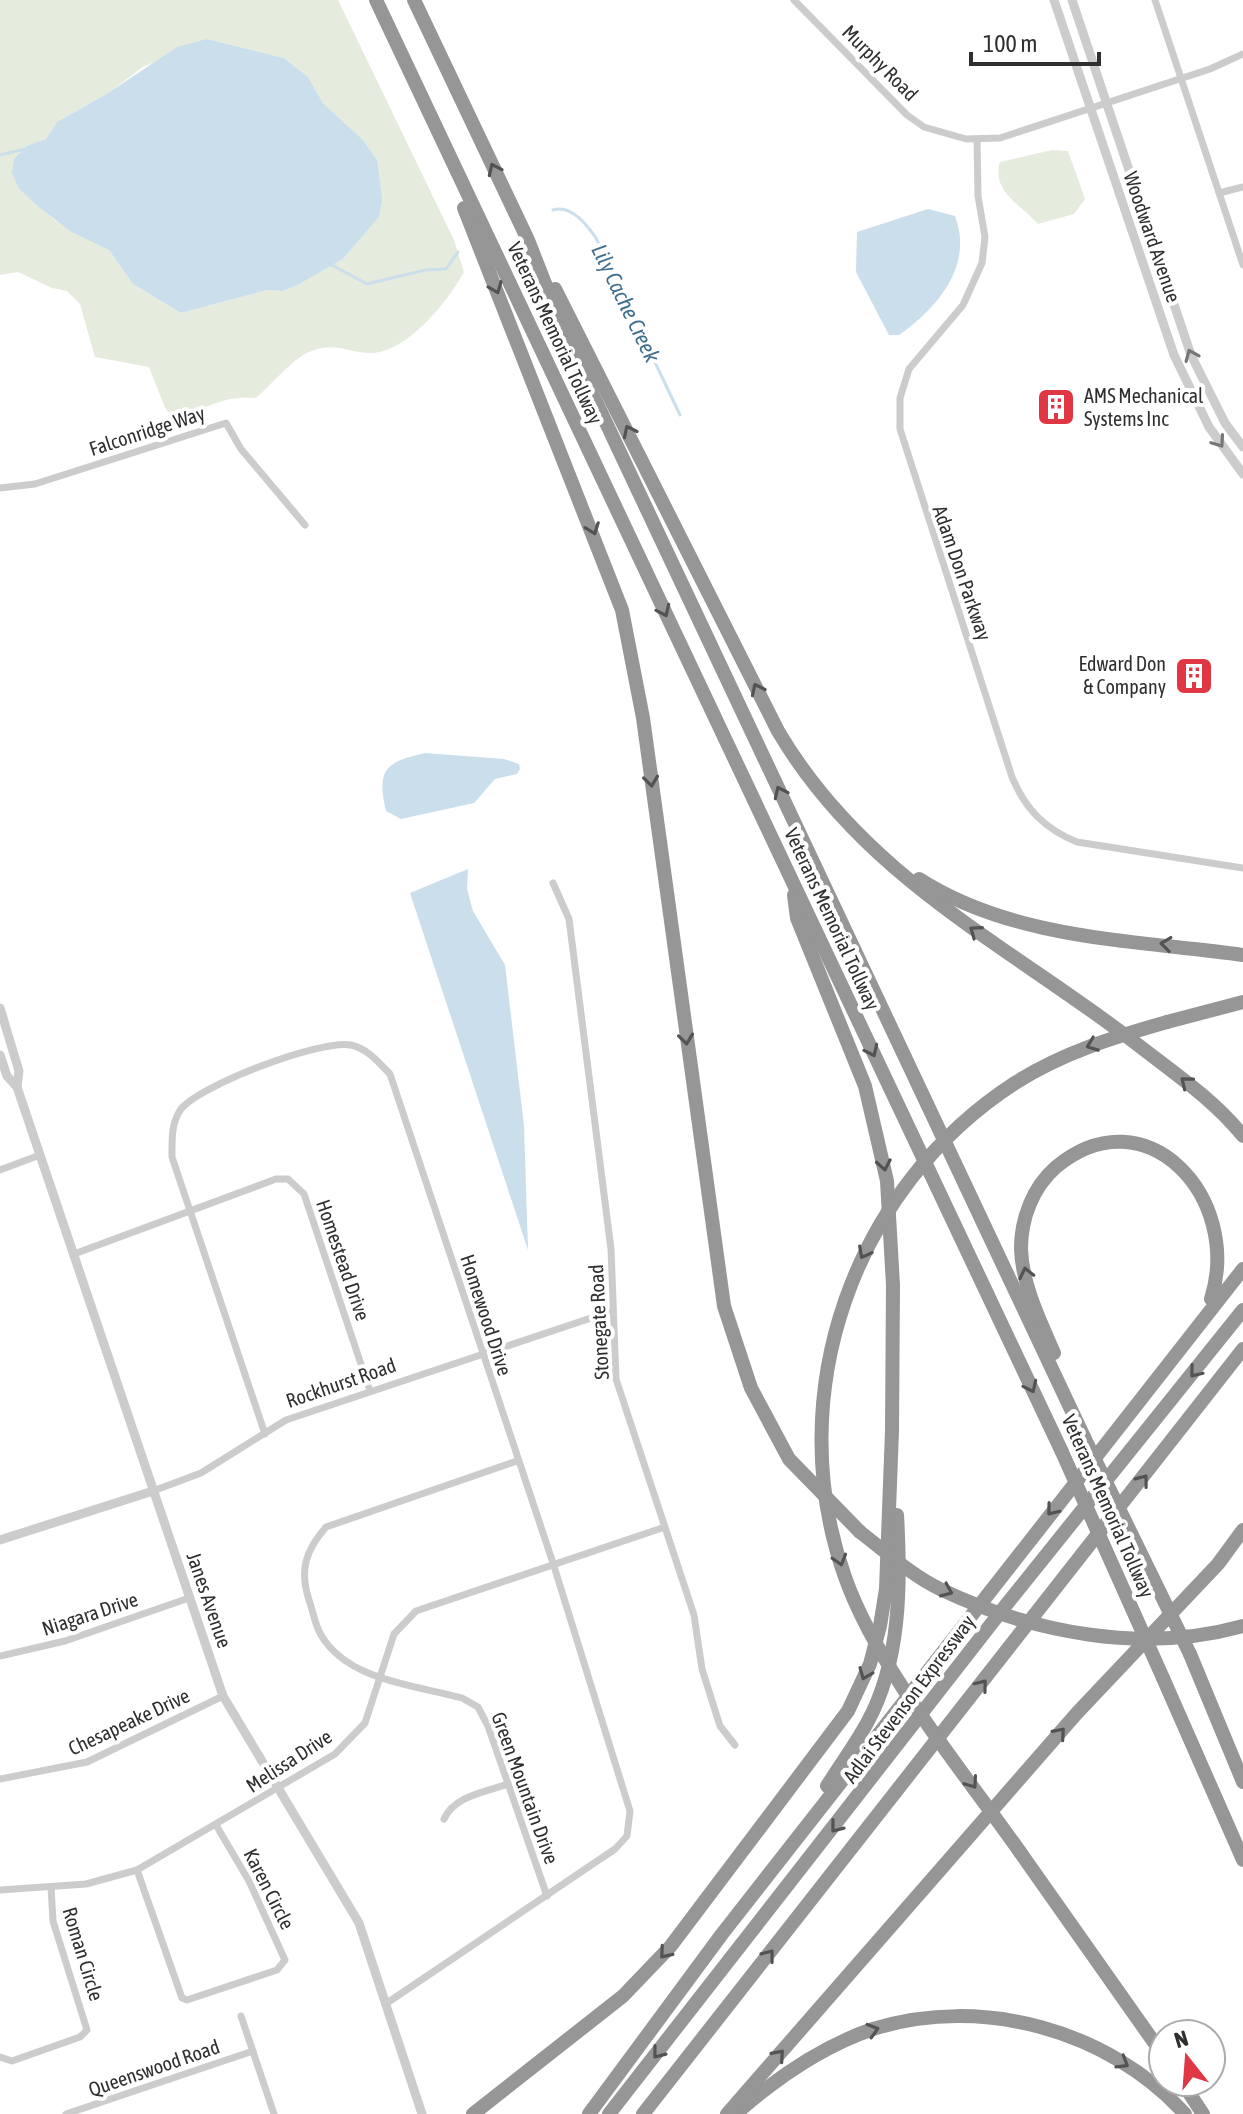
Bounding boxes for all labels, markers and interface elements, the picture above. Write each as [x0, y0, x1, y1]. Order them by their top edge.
scale bar [971, 16, 1099, 66]
street label: Murphy Road [838, 20, 923, 105]
text: 100 m [983, 30, 1037, 57]
one-way arrow [488, 163, 504, 178]
street label: Woodward Avenue [1119, 168, 1186, 305]
street label: Veterans Memorial Tollway [503, 238, 608, 427]
water label: Lily Cache Creek [586, 240, 666, 367]
one-way arrow [486, 280, 503, 294]
one-way arrow [1185, 349, 1201, 363]
place label: AMS Mechanical Systems Inc [1084, 384, 1204, 430]
building icon: AMS Mechanical Systems Inc [1035, 386, 1077, 428]
street label: Falconridge Way [86, 401, 207, 460]
one-way arrow [623, 425, 639, 440]
one-way arrow [1209, 434, 1224, 448]
street label: Adam Don Parkway [929, 502, 996, 643]
one-way arrow [583, 521, 599, 535]
one-way arrow [654, 603, 670, 617]
place label: Edward Don & Company [1079, 652, 1166, 698]
building icon: Edward Don & Company [1173, 655, 1215, 697]
one-way arrow [751, 683, 767, 698]
one-way arrow [642, 774, 659, 788]
one-way arrow [774, 785, 790, 800]
street label: Veterans Memorial Tollway [780, 824, 885, 1013]
one-way arrow [970, 926, 984, 940]
one-way arrow [1159, 936, 1172, 953]
one-way arrow [677, 1032, 694, 1046]
one-way arrow [1086, 1035, 1100, 1052]
one-way arrow [862, 1043, 878, 1057]
one-way arrow [1180, 1078, 1195, 1092]
one-way arrow [875, 1158, 892, 1172]
street label: Homestead Drive [312, 1196, 375, 1323]
one-way arrow [858, 1244, 873, 1259]
street label: Homewood Drive [456, 1251, 517, 1378]
street label: Stonegate Road [584, 1264, 613, 1380]
one-way arrow [1018, 1266, 1035, 1280]
street label: Rockhurst Road [283, 1353, 399, 1412]
one-way arrow [1190, 1363, 1205, 1377]
one-way arrow [1021, 1379, 1037, 1394]
street label: Veterans Memorial Tollway [1058, 1411, 1159, 1601]
one-way arrow [1133, 1475, 1147, 1489]
one-way arrow [1047, 1501, 1062, 1515]
street label: Janes Avenue [182, 1549, 237, 1651]
one-way arrow [831, 1553, 847, 1567]
one-way arrow [939, 1582, 953, 1598]
street label: Niagara Drive [39, 1587, 141, 1640]
street label: Adlai Stevenson Expressway [838, 1610, 979, 1787]
one-way arrow [858, 1666, 875, 1680]
one-way arrow [973, 1679, 987, 1694]
street label: Chesapeake Drive [65, 1683, 193, 1760]
street label: Green Mountain Drive [487, 1709, 564, 1867]
street label: Melissa Drive [242, 1724, 336, 1797]
one-way arrow [1050, 1727, 1065, 1742]
one-way arrow [962, 1774, 977, 1789]
one-way arrow [832, 1818, 846, 1833]
street label: Karen Circle [239, 1845, 299, 1933]
street label: Roman Circle [58, 1904, 109, 2003]
one-way arrow [660, 1944, 675, 1958]
one-way arrow [759, 1950, 774, 1964]
north arrow [1147, 2018, 1227, 2098]
one-way arrow [866, 2023, 879, 2039]
text: N [1171, 2025, 1191, 2053]
street label: Queenswood Road [85, 2034, 222, 2101]
one-way arrow [653, 2044, 667, 2059]
one-way arrow [769, 2050, 783, 2065]
one-way arrow [1114, 2053, 1129, 2069]

